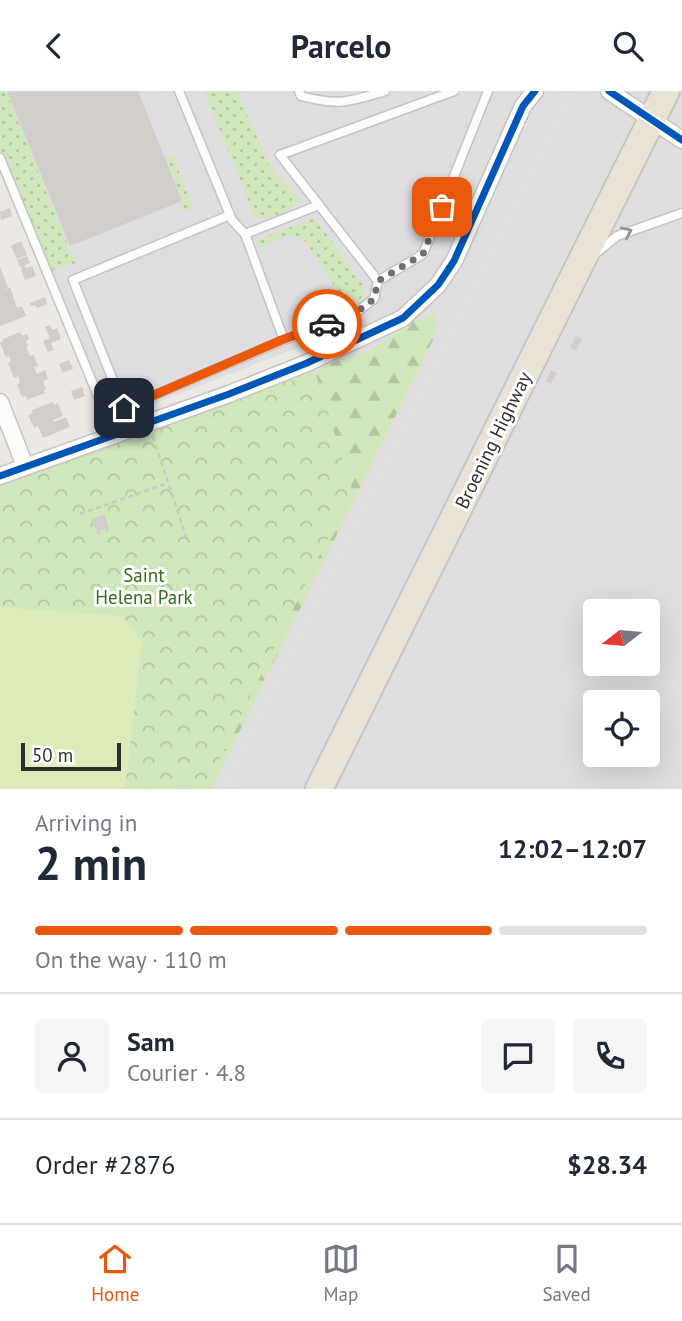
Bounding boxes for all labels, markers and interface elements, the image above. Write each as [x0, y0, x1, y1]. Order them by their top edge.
text: Parcelo [291, 25, 391, 67]
icon: back [35, 27, 73, 65]
icon: search [609, 27, 647, 65]
pin [412, 177, 472, 237]
icon: bag [423, 188, 461, 226]
one-way arrow [619, 226, 632, 240]
courier [292, 289, 362, 359]
icon: car [308, 305, 346, 343]
street label: Broening Highway [450, 368, 537, 512]
pin [94, 378, 154, 438]
icon: home [105, 389, 143, 427]
park label: Saint Helena Park [95, 563, 193, 609]
north arrow [583, 599, 660, 675]
map controls [583, 599, 660, 767]
button: locate [583, 690, 660, 767]
scale bar [21, 740, 121, 772]
text: 50 m [32, 743, 73, 767]
text: Arriving in [35, 808, 137, 837]
text: 12:02–12:07 [498, 832, 647, 865]
text: 2 min [35, 833, 147, 893]
text: On the way · 110 m [35, 945, 227, 974]
button: person [35, 1019, 109, 1093]
button: chat [481, 1019, 555, 1093]
button: phone [573, 1019, 647, 1093]
text: Sam [127, 1025, 175, 1058]
text: Courier · 4.8 [127, 1058, 246, 1087]
text: Order #2876 [35, 1148, 175, 1181]
text: $28.34 [567, 1148, 647, 1181]
tab: Home [91, 1240, 139, 1306]
tab: Map [322, 1240, 360, 1306]
tab: Saved [542, 1240, 591, 1306]

